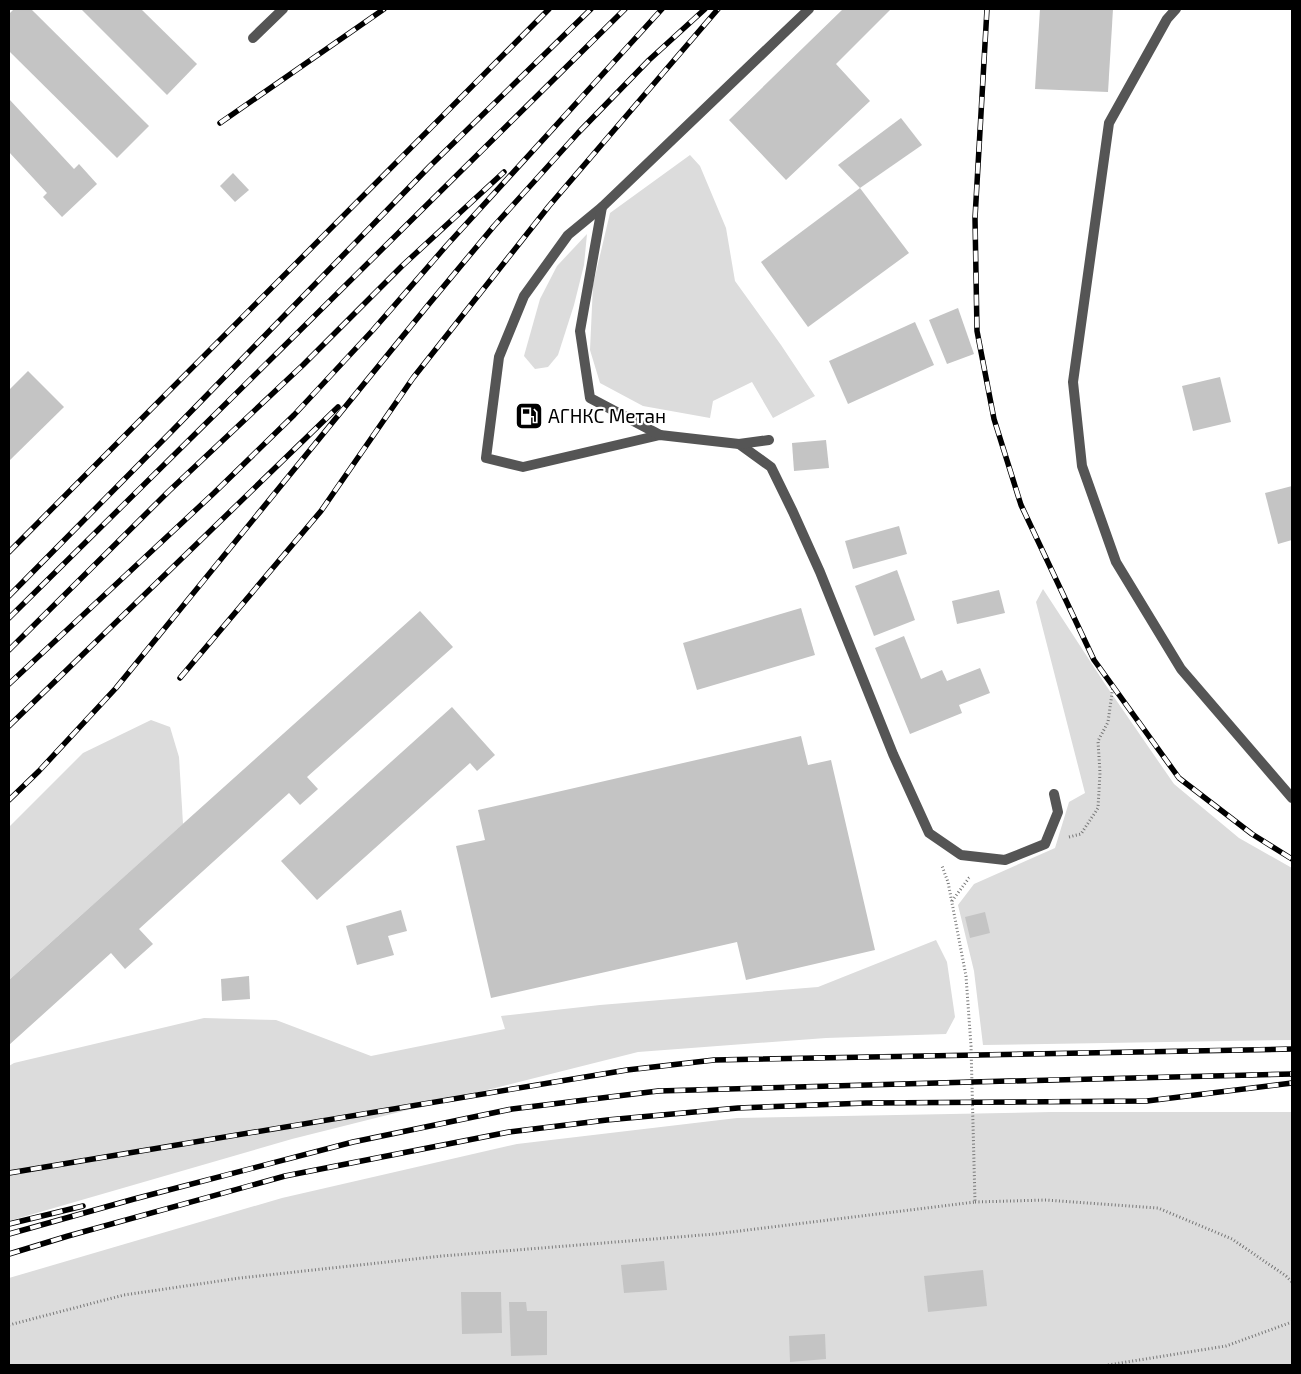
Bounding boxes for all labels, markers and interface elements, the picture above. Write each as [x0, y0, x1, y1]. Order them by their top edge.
fuel station icon: АГНКС Метан [514, 401, 544, 431]
place label: АГНКС Метан [548, 404, 666, 427]

